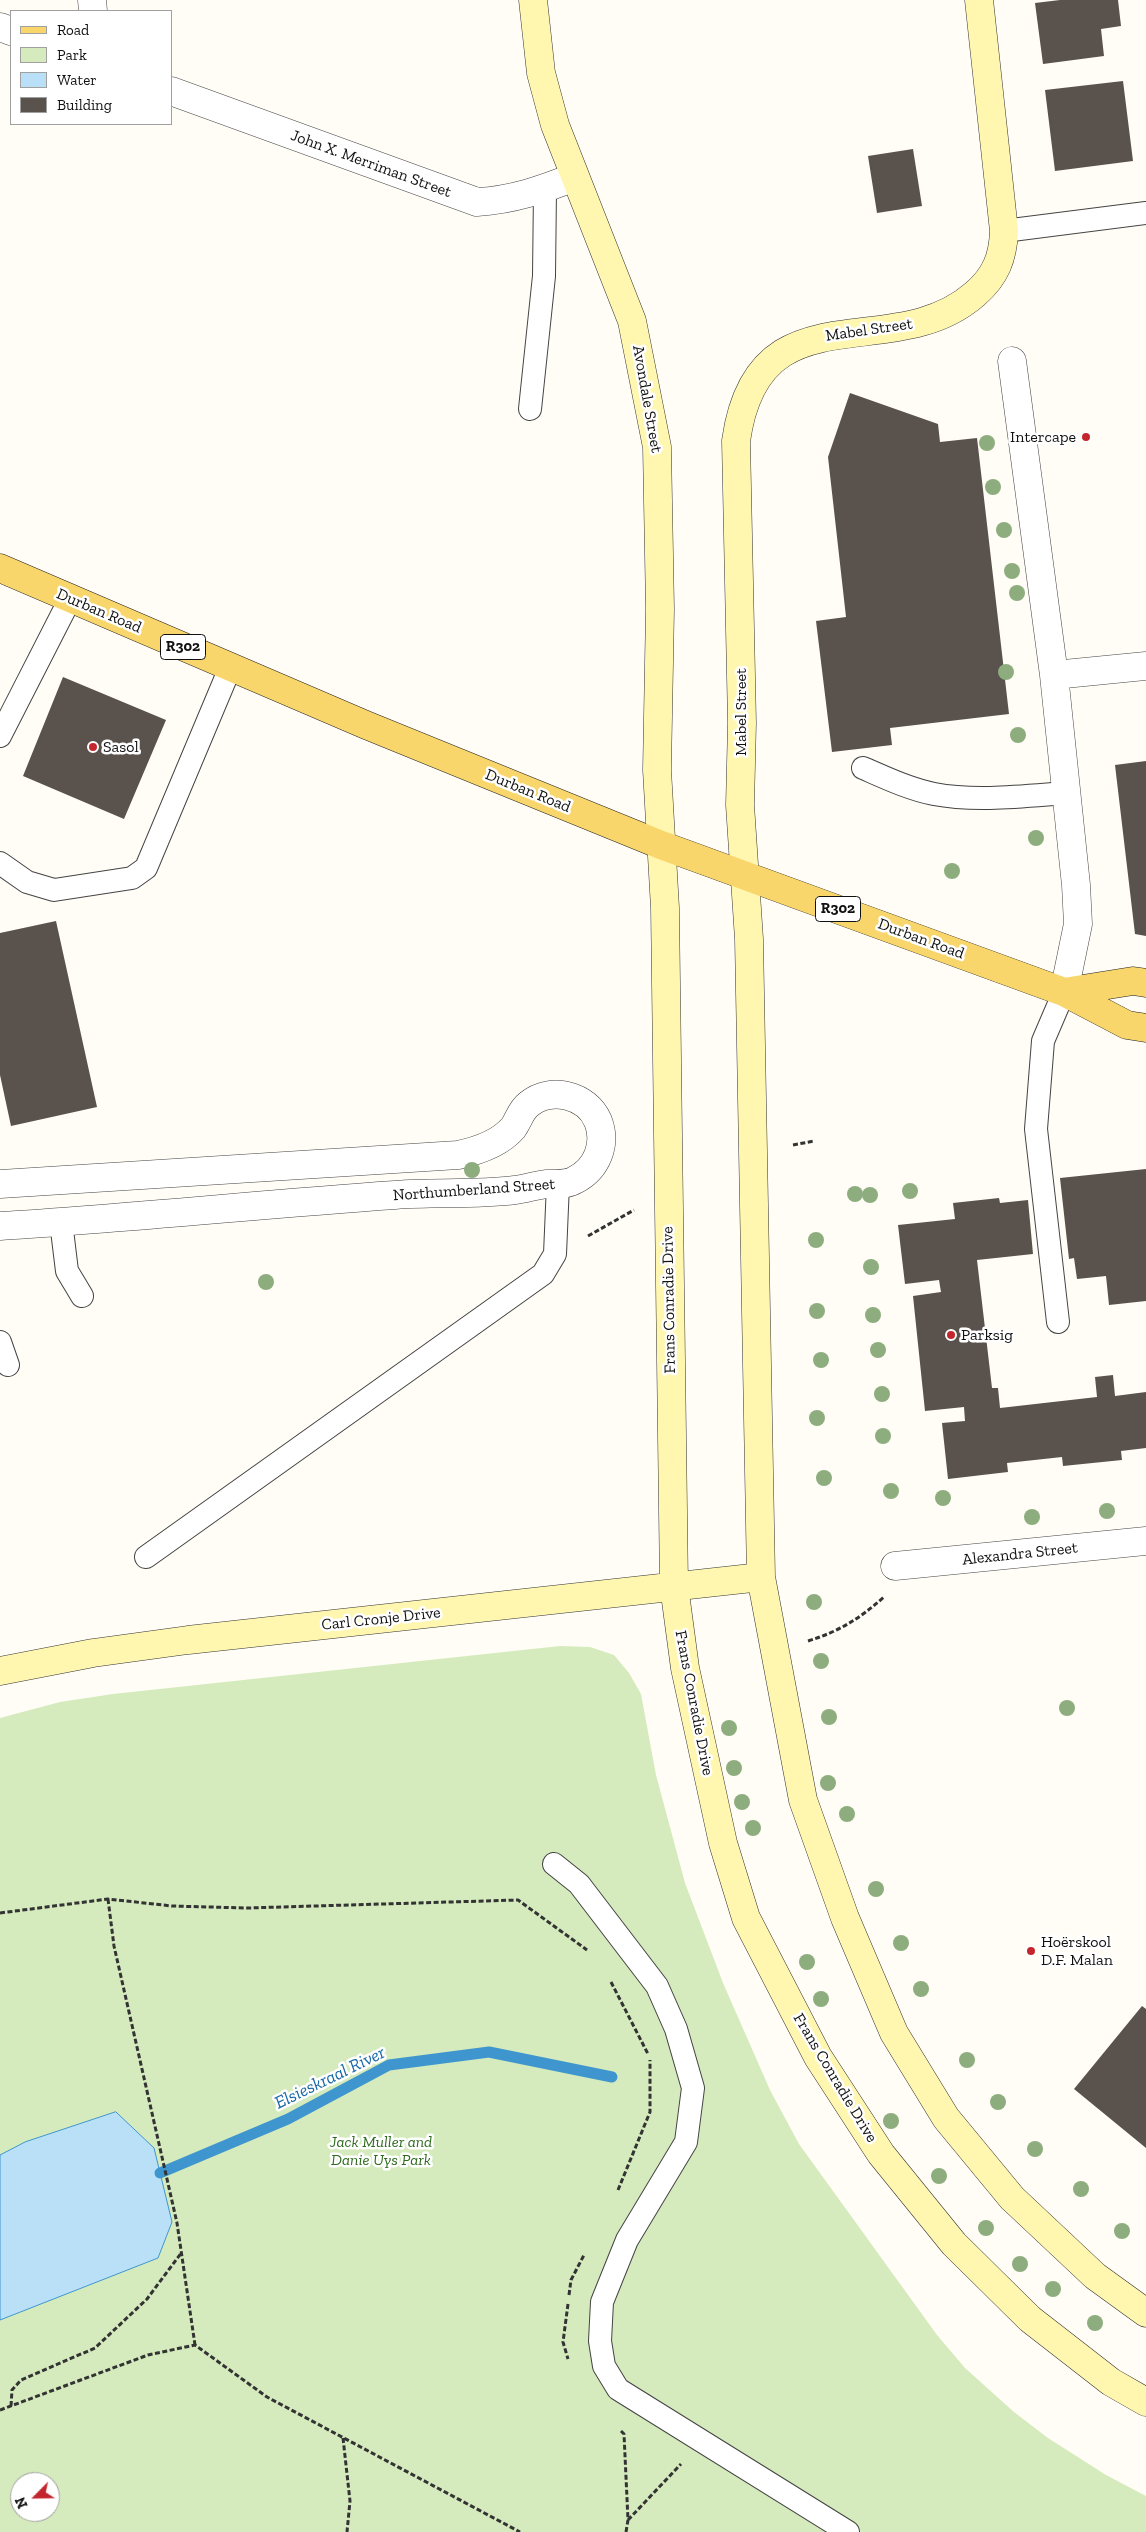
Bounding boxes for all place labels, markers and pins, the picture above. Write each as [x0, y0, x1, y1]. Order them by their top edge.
place label: Intercape [1010, 427, 1076, 447]
marker: Intercape [1080, 431, 1092, 443]
place label: Sasol [103, 737, 139, 757]
marker: Sasol [87, 741, 99, 753]
place label: Parksig [961, 1325, 1013, 1345]
marker: Parksig [945, 1329, 957, 1341]
place label: Hoërskool D.F. Malan [1041, 1932, 1113, 1970]
marker: Hoërskool D.F. Malan [1025, 1945, 1037, 1957]

